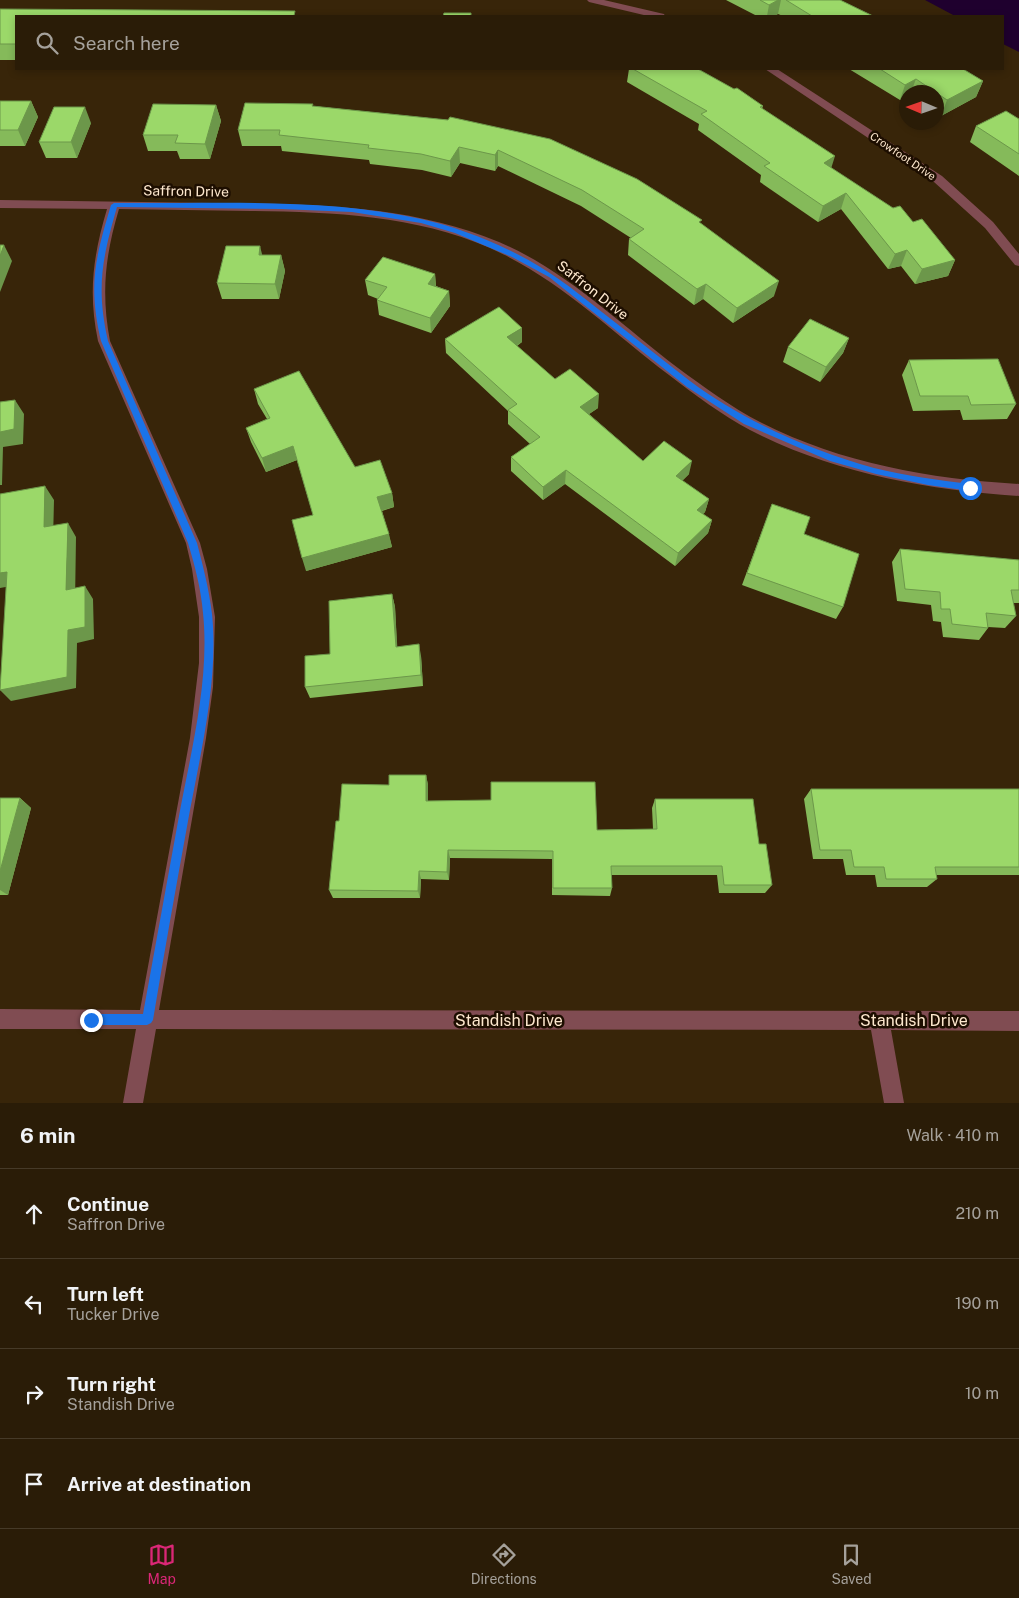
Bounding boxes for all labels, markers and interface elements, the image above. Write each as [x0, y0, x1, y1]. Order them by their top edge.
search box [15, 15, 1004, 70]
icon: search [33, 29, 61, 57]
text: Search here [73, 32, 180, 54]
north arrow [899, 85, 944, 130]
street label: Crowfoot Drive [868, 130, 938, 182]
street label: Saffron Drive [143, 182, 229, 200]
street label: Saffron Drive [554, 257, 632, 323]
route start [959, 477, 982, 500]
route end [80, 1009, 103, 1032]
street label: Standish Drive [455, 1011, 563, 1030]
street label: Standish Drive [860, 1011, 968, 1030]
text: 6 min [20, 1123, 76, 1148]
text: Walk · 410 m [906, 1126, 999, 1145]
text: Continue [67, 1193, 149, 1215]
icon: ahead [20, 1200, 48, 1228]
text: 210 m [955, 1204, 999, 1223]
text: Saffron Drive [67, 1215, 165, 1234]
text: Turn left [67, 1283, 144, 1305]
icon: left [20, 1290, 48, 1318]
text: 190 m [955, 1294, 999, 1313]
text: Tucker Drive [67, 1305, 160, 1324]
text: Turn right [67, 1373, 156, 1395]
icon: right [20, 1380, 48, 1408]
text: 10 m [965, 1384, 999, 1403]
text: Standish Drive [67, 1395, 175, 1414]
icon: arrive [20, 1470, 48, 1498]
text: Arrive at destination [67, 1473, 251, 1495]
tab: Map [147, 1541, 176, 1587]
tab: Directions [471, 1541, 537, 1587]
tab: Saved [831, 1541, 872, 1587]

